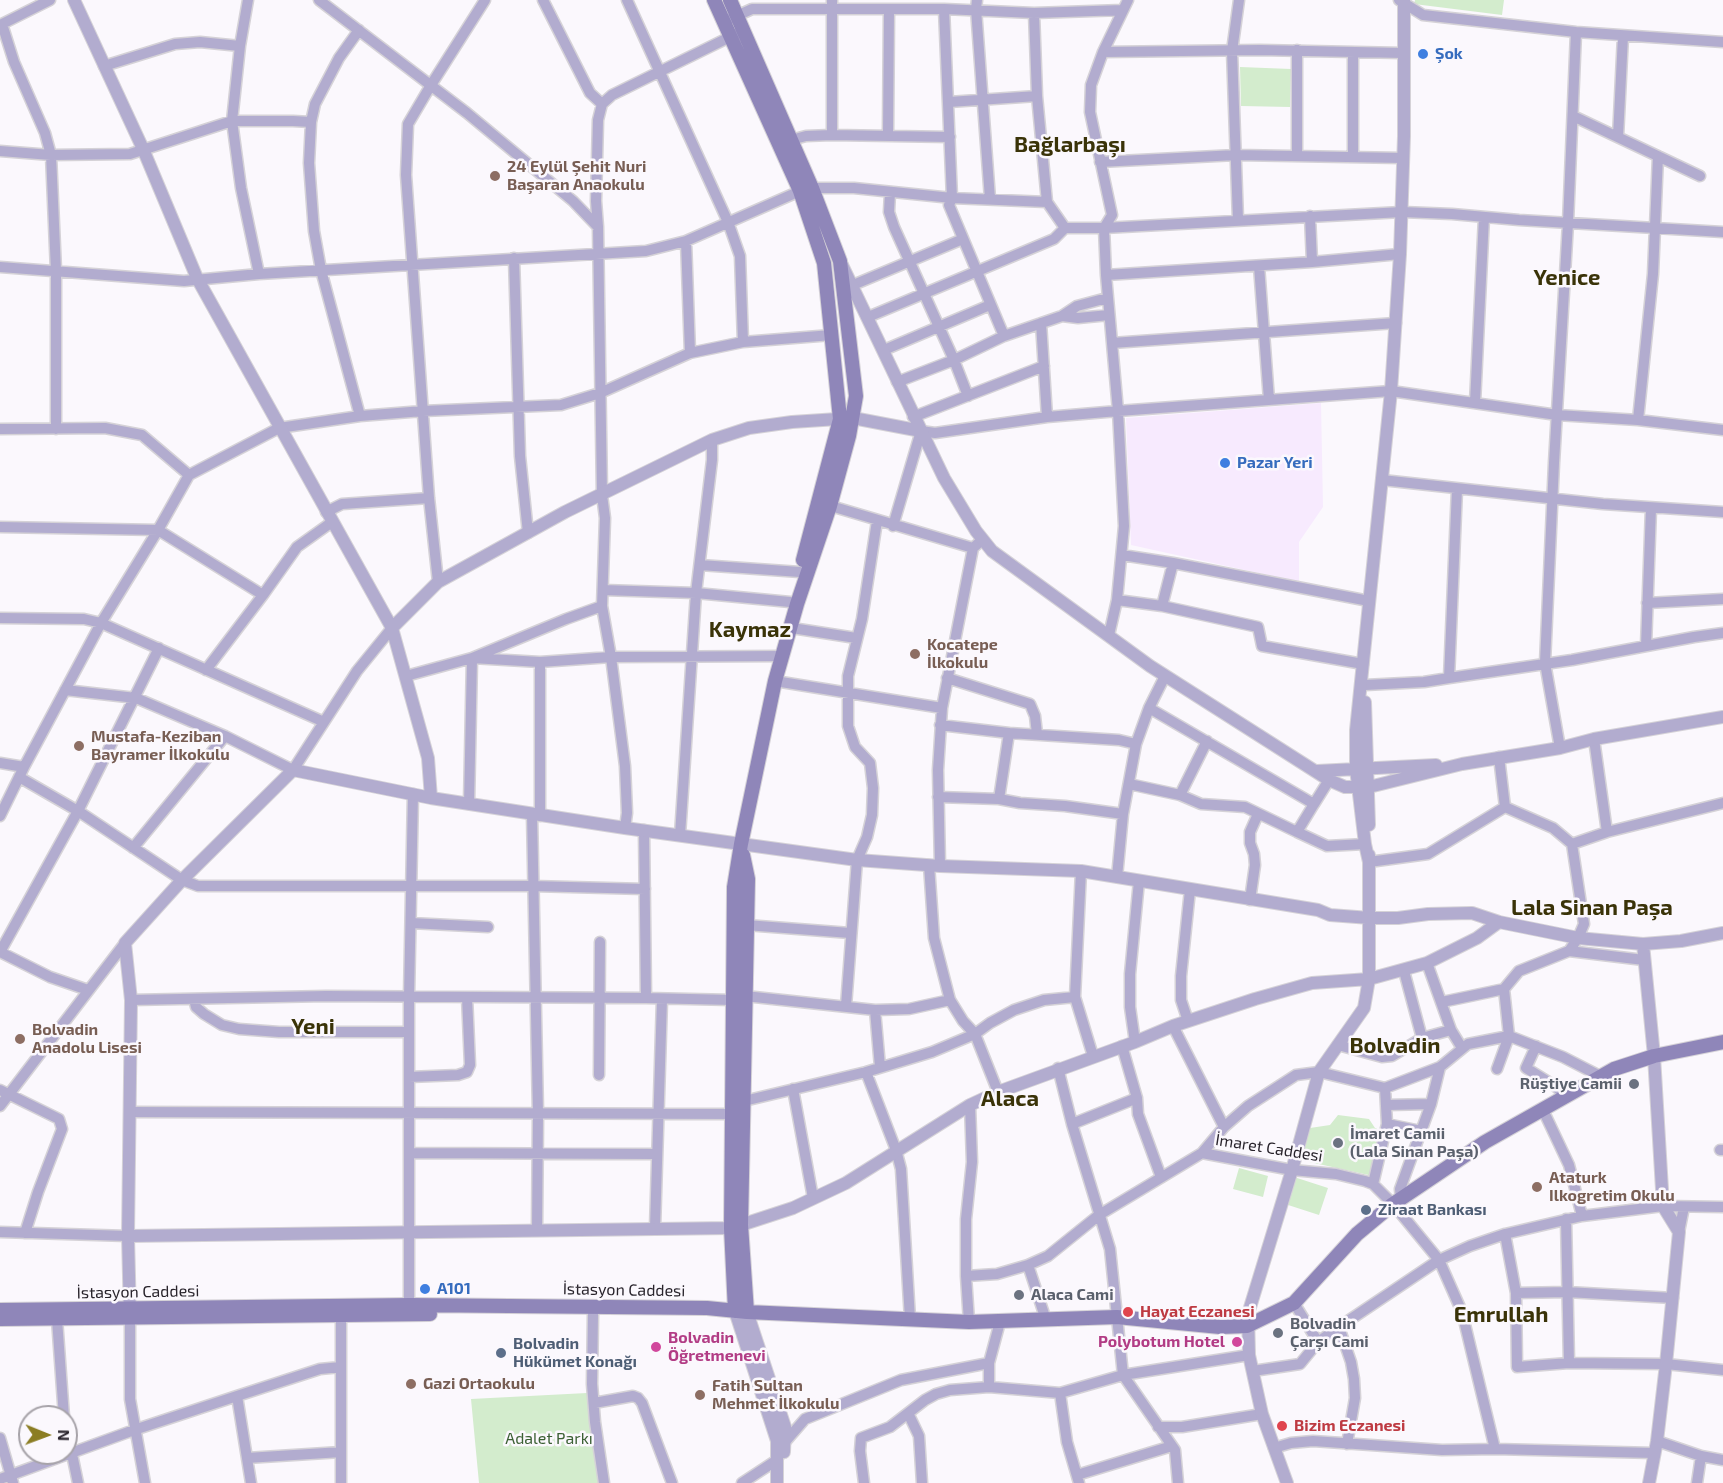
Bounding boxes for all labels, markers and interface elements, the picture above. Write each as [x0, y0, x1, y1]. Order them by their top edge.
place label: Şok [1435, 44, 1463, 64]
marker: Şok [1416, 47, 1430, 61]
district label: Bağlarbaşı [1014, 132, 1126, 158]
place label: 24 Eylül Şehit Nuri Başaran Anaokulu [507, 157, 646, 195]
marker: 24 Eylül Şehit Nuri Başaran Anaokulu [488, 169, 502, 183]
district label: Yenice [1533, 265, 1601, 291]
place label: Pazar Yeri [1237, 453, 1313, 473]
marker: Pazar Yeri [1218, 456, 1232, 470]
district label: Kaymaz [709, 617, 791, 643]
place label: Kocatepe İlkokulu [927, 635, 998, 673]
marker: Kocatepe İlkokulu [908, 647, 922, 661]
place label: Mustafa-Keziban Bayramer İlkokulu [91, 727, 230, 765]
marker: Mustafa-Keziban Bayramer İlkokulu [72, 739, 86, 753]
district label: Lala Sinan Paşa [1511, 895, 1673, 921]
district label: Yeni [291, 1014, 335, 1040]
place label: Bolvadin Anadolu Lisesi [32, 1020, 142, 1058]
marker: Bolvadin Anadolu Lisesi [13, 1032, 27, 1046]
district label: Bolvadin [1350, 1033, 1440, 1059]
place label: Rüştiye Camii [1520, 1074, 1622, 1094]
marker: Rüştiye Camii [1627, 1077, 1641, 1091]
district label: Alaca [981, 1086, 1039, 1112]
place label: İmaret Camii (Lala Sinan Paşa) [1350, 1124, 1479, 1162]
street label: İmaret Caddesi [1214, 1130, 1324, 1166]
marker: İmaret Camii (Lala Sinan Paşa) [1331, 1136, 1345, 1150]
place label: Ataturk Ilkogretim Okulu [1549, 1168, 1675, 1206]
marker: Ataturk Ilkogretim Okulu [1530, 1180, 1544, 1194]
place label: Ziraat Bankası [1378, 1200, 1487, 1220]
marker: Ziraat Bankası [1359, 1203, 1373, 1217]
place label: A101 [437, 1279, 471, 1299]
street label: İstasyon Caddesi [563, 1279, 685, 1301]
street label: İstasyon Caddesi [77, 1281, 199, 1303]
marker: A101 [418, 1282, 432, 1296]
place label: Alaca Cami [1031, 1285, 1114, 1305]
marker: Alaca Cami [1012, 1288, 1026, 1302]
place label: Hayat Eczanesi [1140, 1302, 1255, 1322]
district label: Emrullah [1454, 1302, 1548, 1328]
marker: Hayat Eczanesi [1121, 1305, 1135, 1319]
place label: Bolvadin Çarşı Cami [1290, 1314, 1369, 1352]
marker: Bolvadin Çarşı Cami [1271, 1326, 1285, 1340]
place label: Bolvadin Öğretmenevi [668, 1328, 766, 1366]
place label: Polybotum Hotel [1098, 1332, 1225, 1352]
place label: Bolvadin Hükümet Konağı [513, 1334, 637, 1372]
marker: Polybotum Hotel [1230, 1335, 1244, 1349]
marker: Bolvadin Öğretmenevi [649, 1340, 663, 1354]
marker: Bolvadin Hükümet Konağı [494, 1346, 508, 1360]
place label: Gazi Ortaokulu [423, 1374, 535, 1394]
place label: Fatih Sultan Mehmet İlkokulu [712, 1376, 840, 1414]
marker: Gazi Ortaokulu [404, 1377, 418, 1391]
marker: Fatih Sultan Mehmet İlkokulu [693, 1388, 707, 1402]
north arrow [18, 1405, 78, 1465]
place label: Bizim Eczanesi [1294, 1416, 1405, 1436]
marker: Bizim Eczanesi [1275, 1419, 1289, 1433]
text: N [55, 1429, 74, 1441]
park label: Adalet Parkı [505, 1429, 593, 1449]

